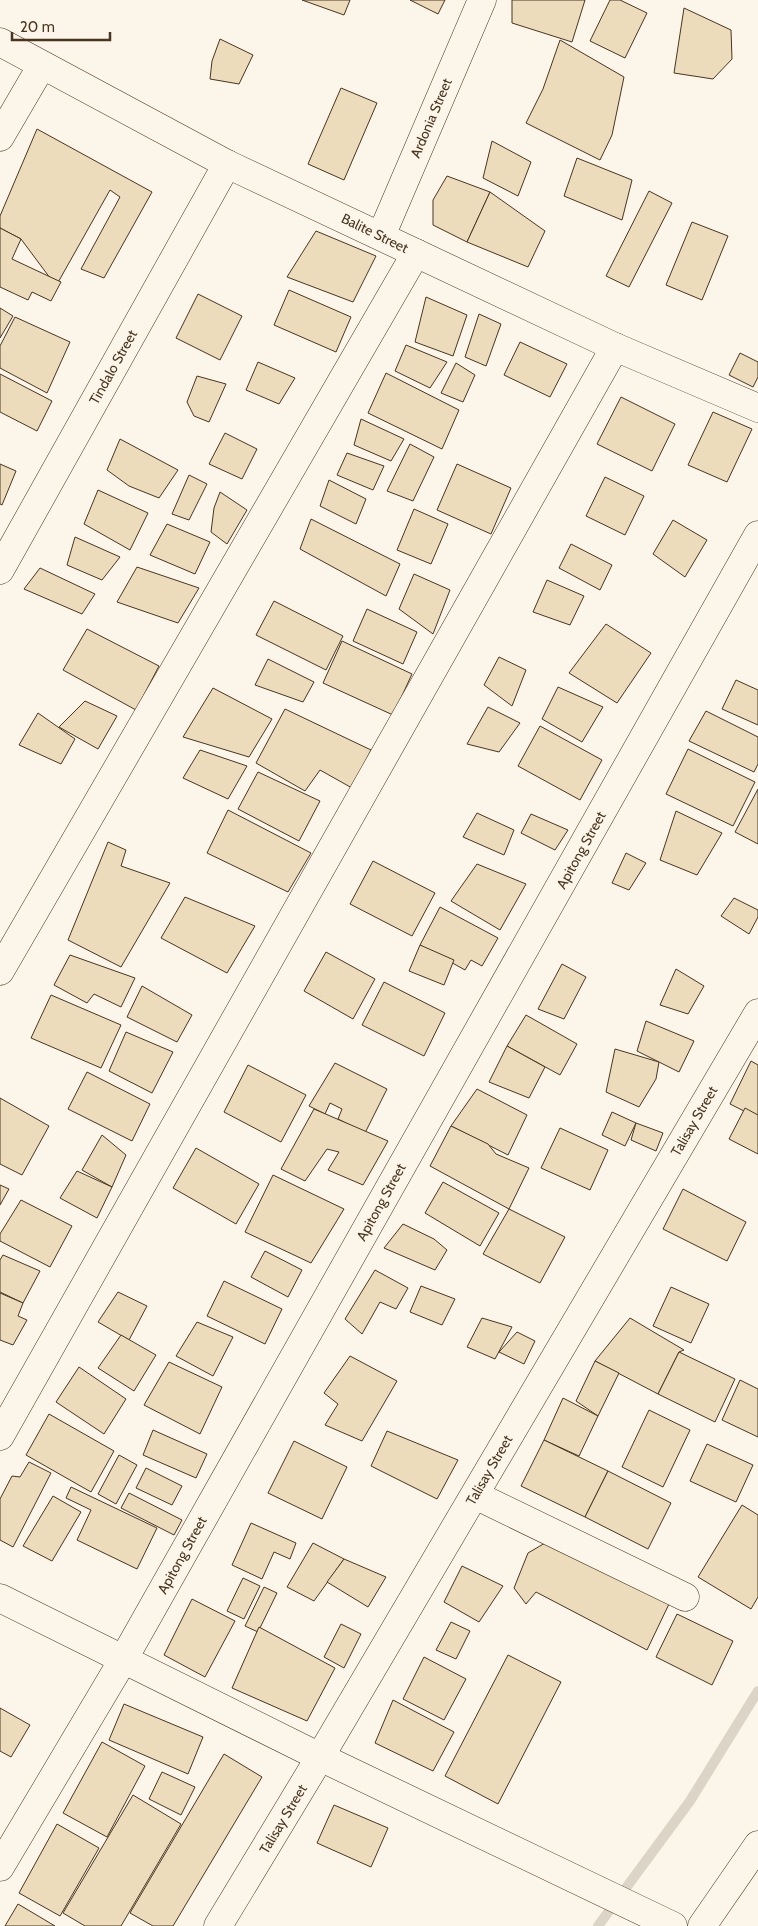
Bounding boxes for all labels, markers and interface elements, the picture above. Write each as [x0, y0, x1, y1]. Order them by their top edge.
scale bar [12, 10, 110, 42]
text: 20 m [20, 18, 55, 36]
street label: Ardonia Street [406, 75, 456, 161]
street label: Balite Street [339, 209, 412, 257]
street label: Tindalo Street [85, 326, 141, 408]
street label: Apitong Street [552, 808, 610, 892]
street label: Talisay Street [667, 1082, 721, 1159]
street label: Apitong Street [352, 1160, 410, 1244]
street label: Talisay Street [462, 1431, 516, 1508]
street label: Apitong Street [153, 1513, 211, 1597]
street label: Talisay Street [255, 1781, 311, 1857]

